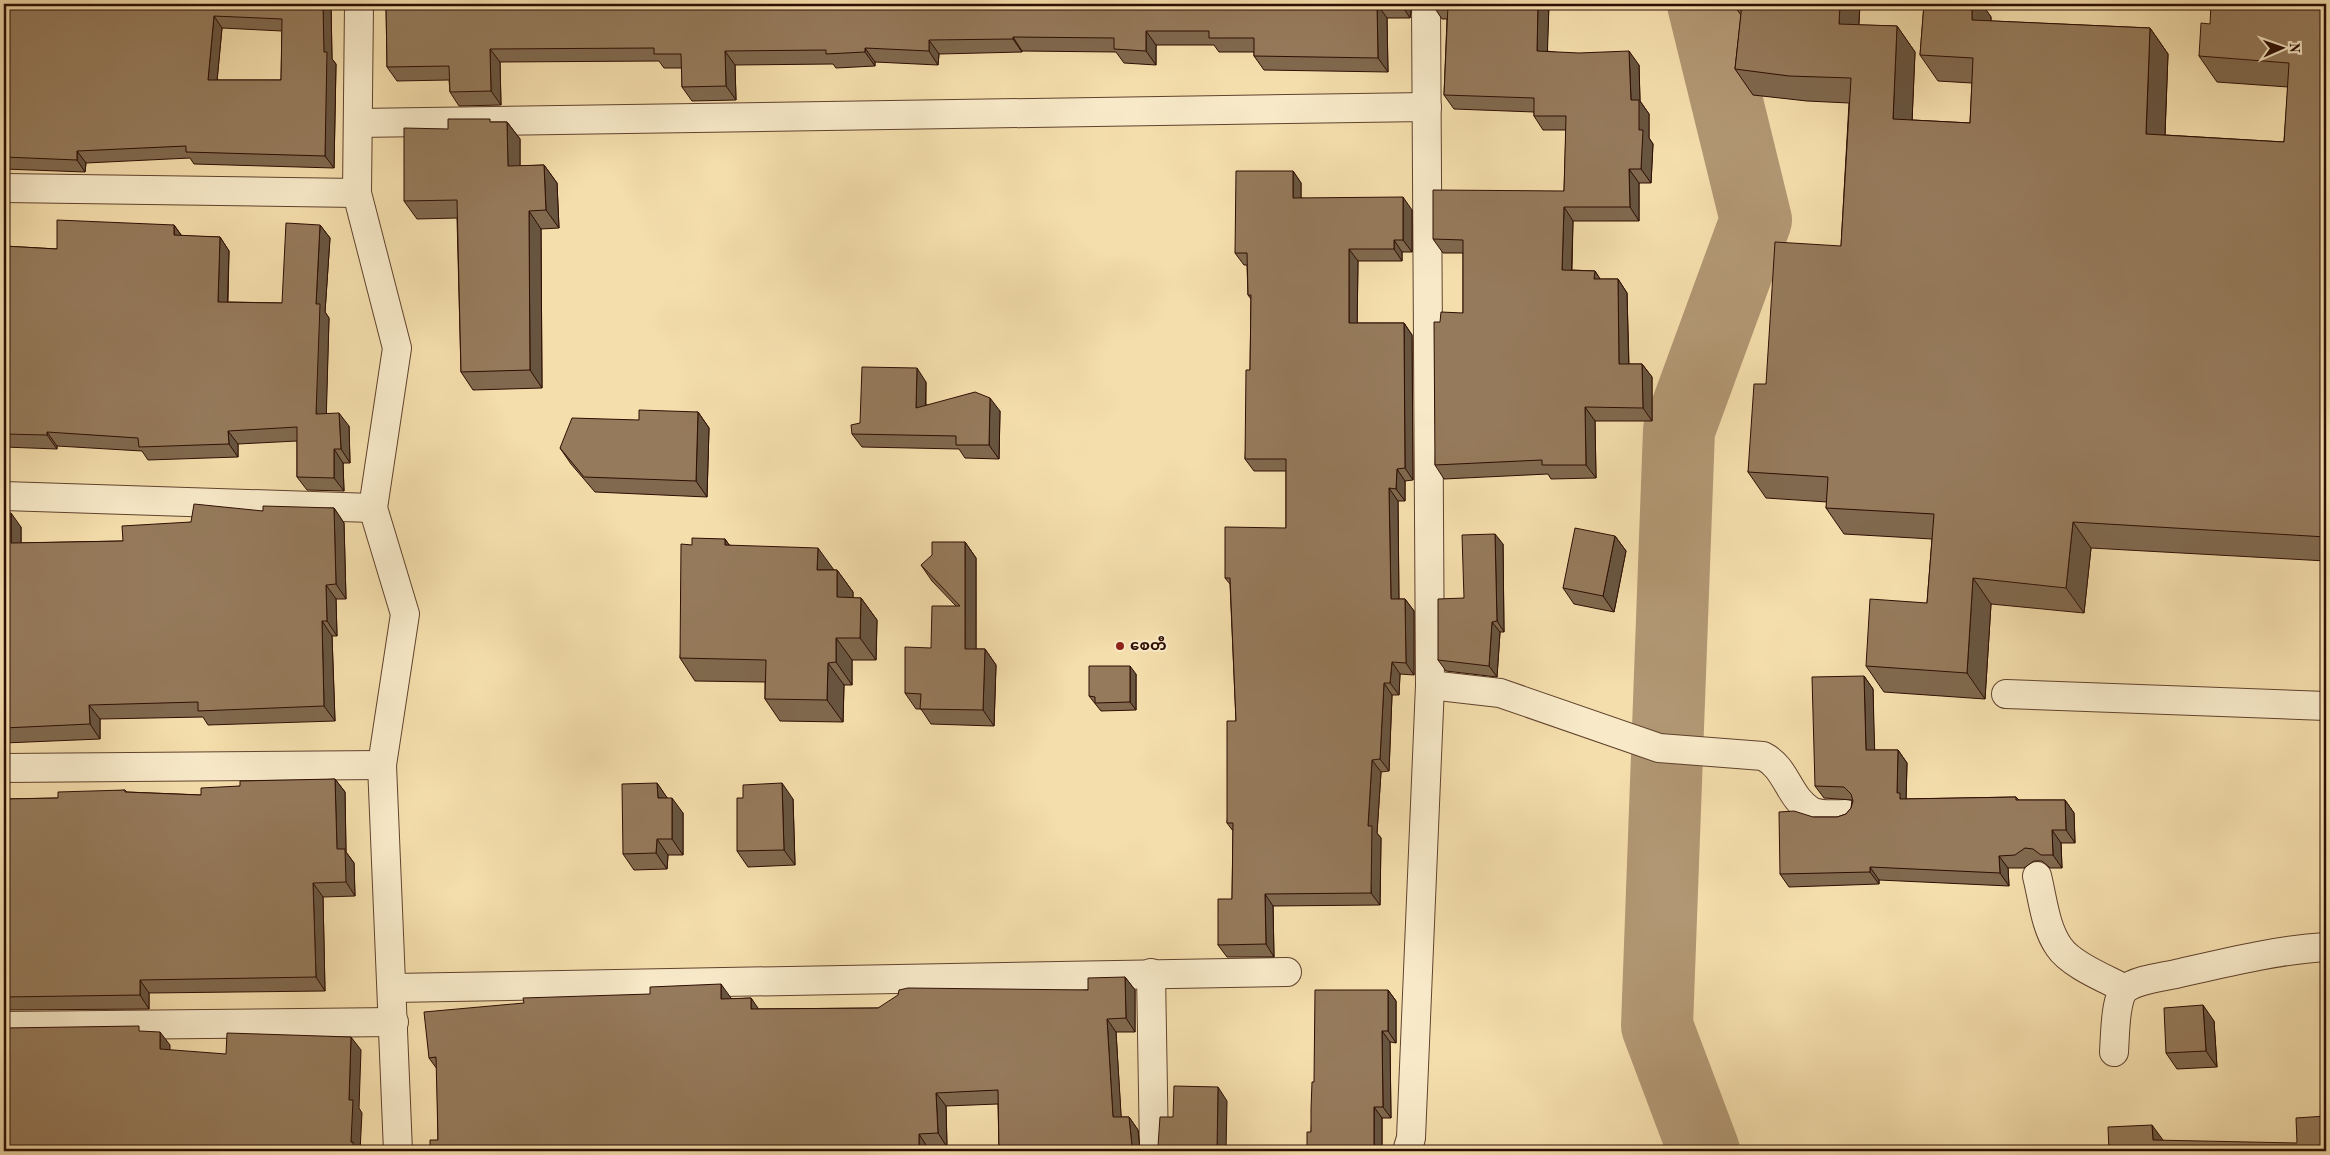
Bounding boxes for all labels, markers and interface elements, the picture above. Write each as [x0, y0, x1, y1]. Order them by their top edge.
north arrow [2258, 22, 2308, 72]
text: N [2287, 42, 2301, 53]
place label: စေတီ [1130, 635, 1167, 654]
marker: စေတီ [1114, 640, 1126, 652]

